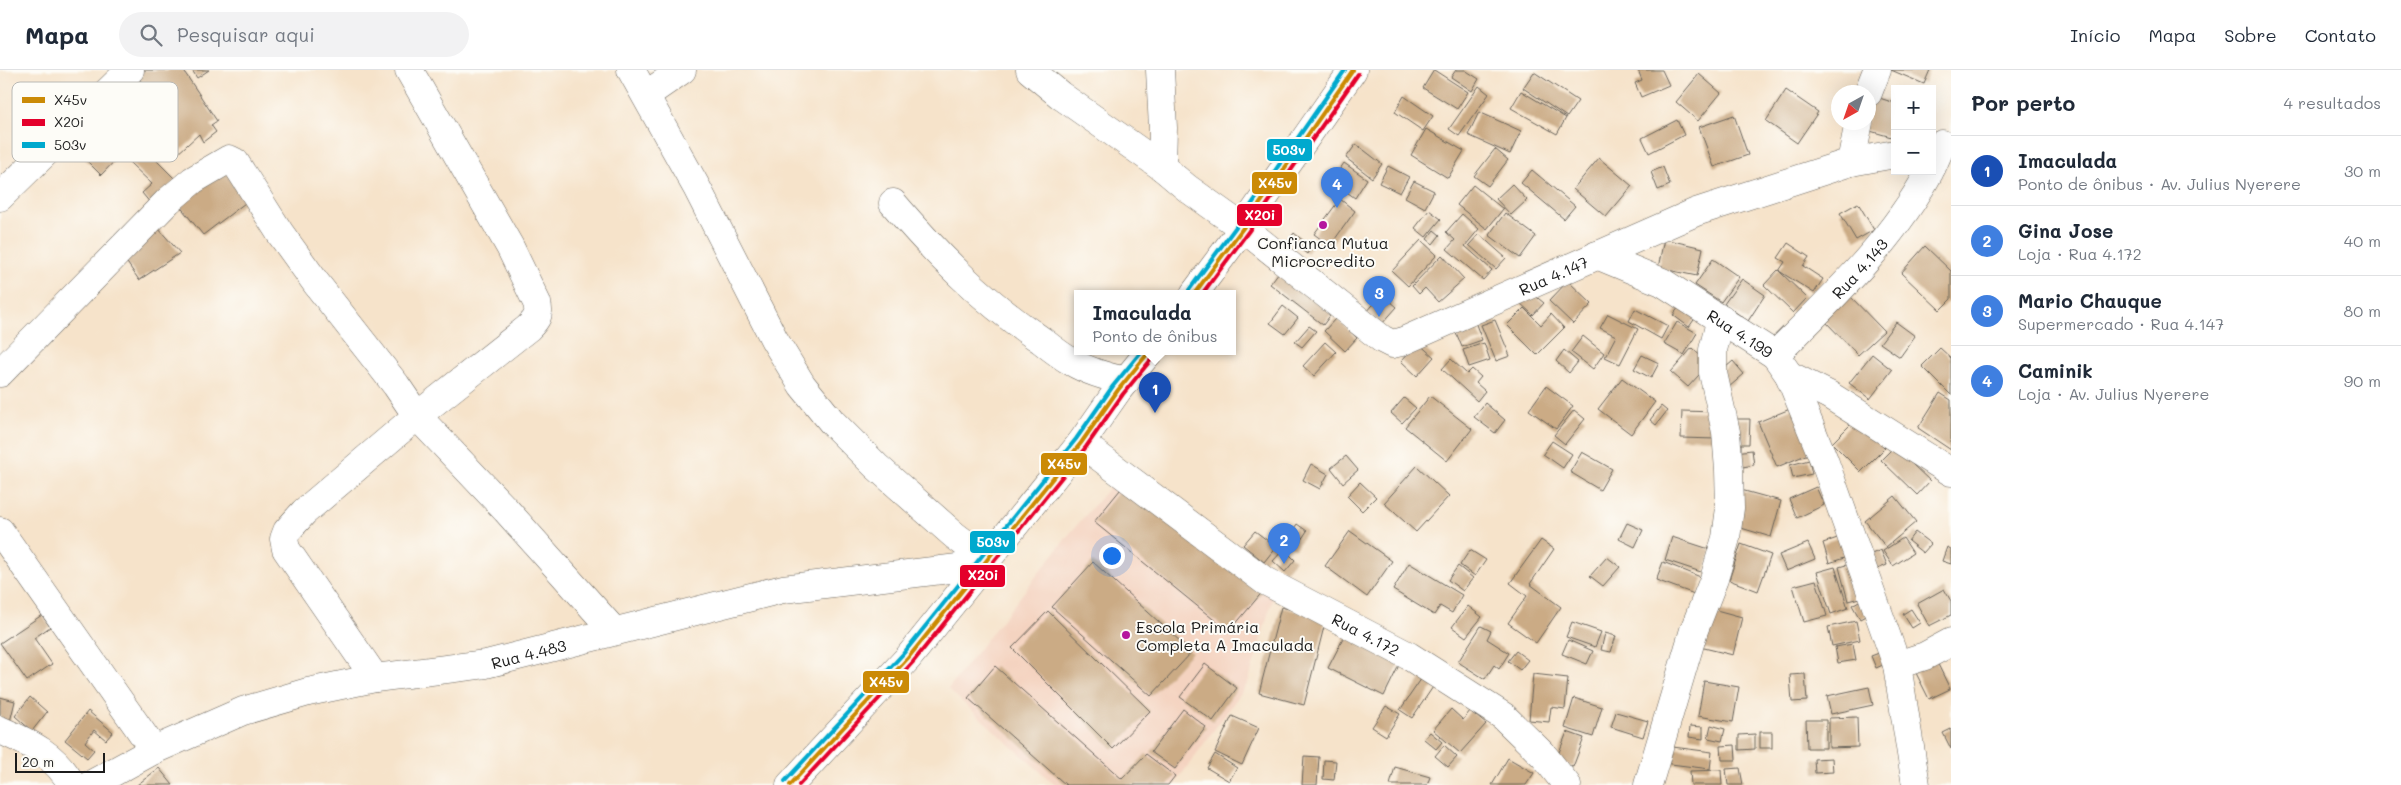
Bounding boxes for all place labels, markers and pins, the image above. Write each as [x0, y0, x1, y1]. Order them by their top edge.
pin: 4 [1321, 167, 1353, 208]
marker: Confianca Mutua Microcredito [1317, 219, 1329, 231]
place label: Confianca Mutua Microcredito [1257, 232, 1389, 271]
pin: 3 [1363, 276, 1395, 317]
pin: 1 [1139, 372, 1171, 413]
pin: 2 [1268, 523, 1300, 564]
place label: Escola Primária Completa A Imaculada [1136, 616, 1314, 655]
marker: Escola Primária Completa A Imaculada [1120, 629, 1132, 641]

